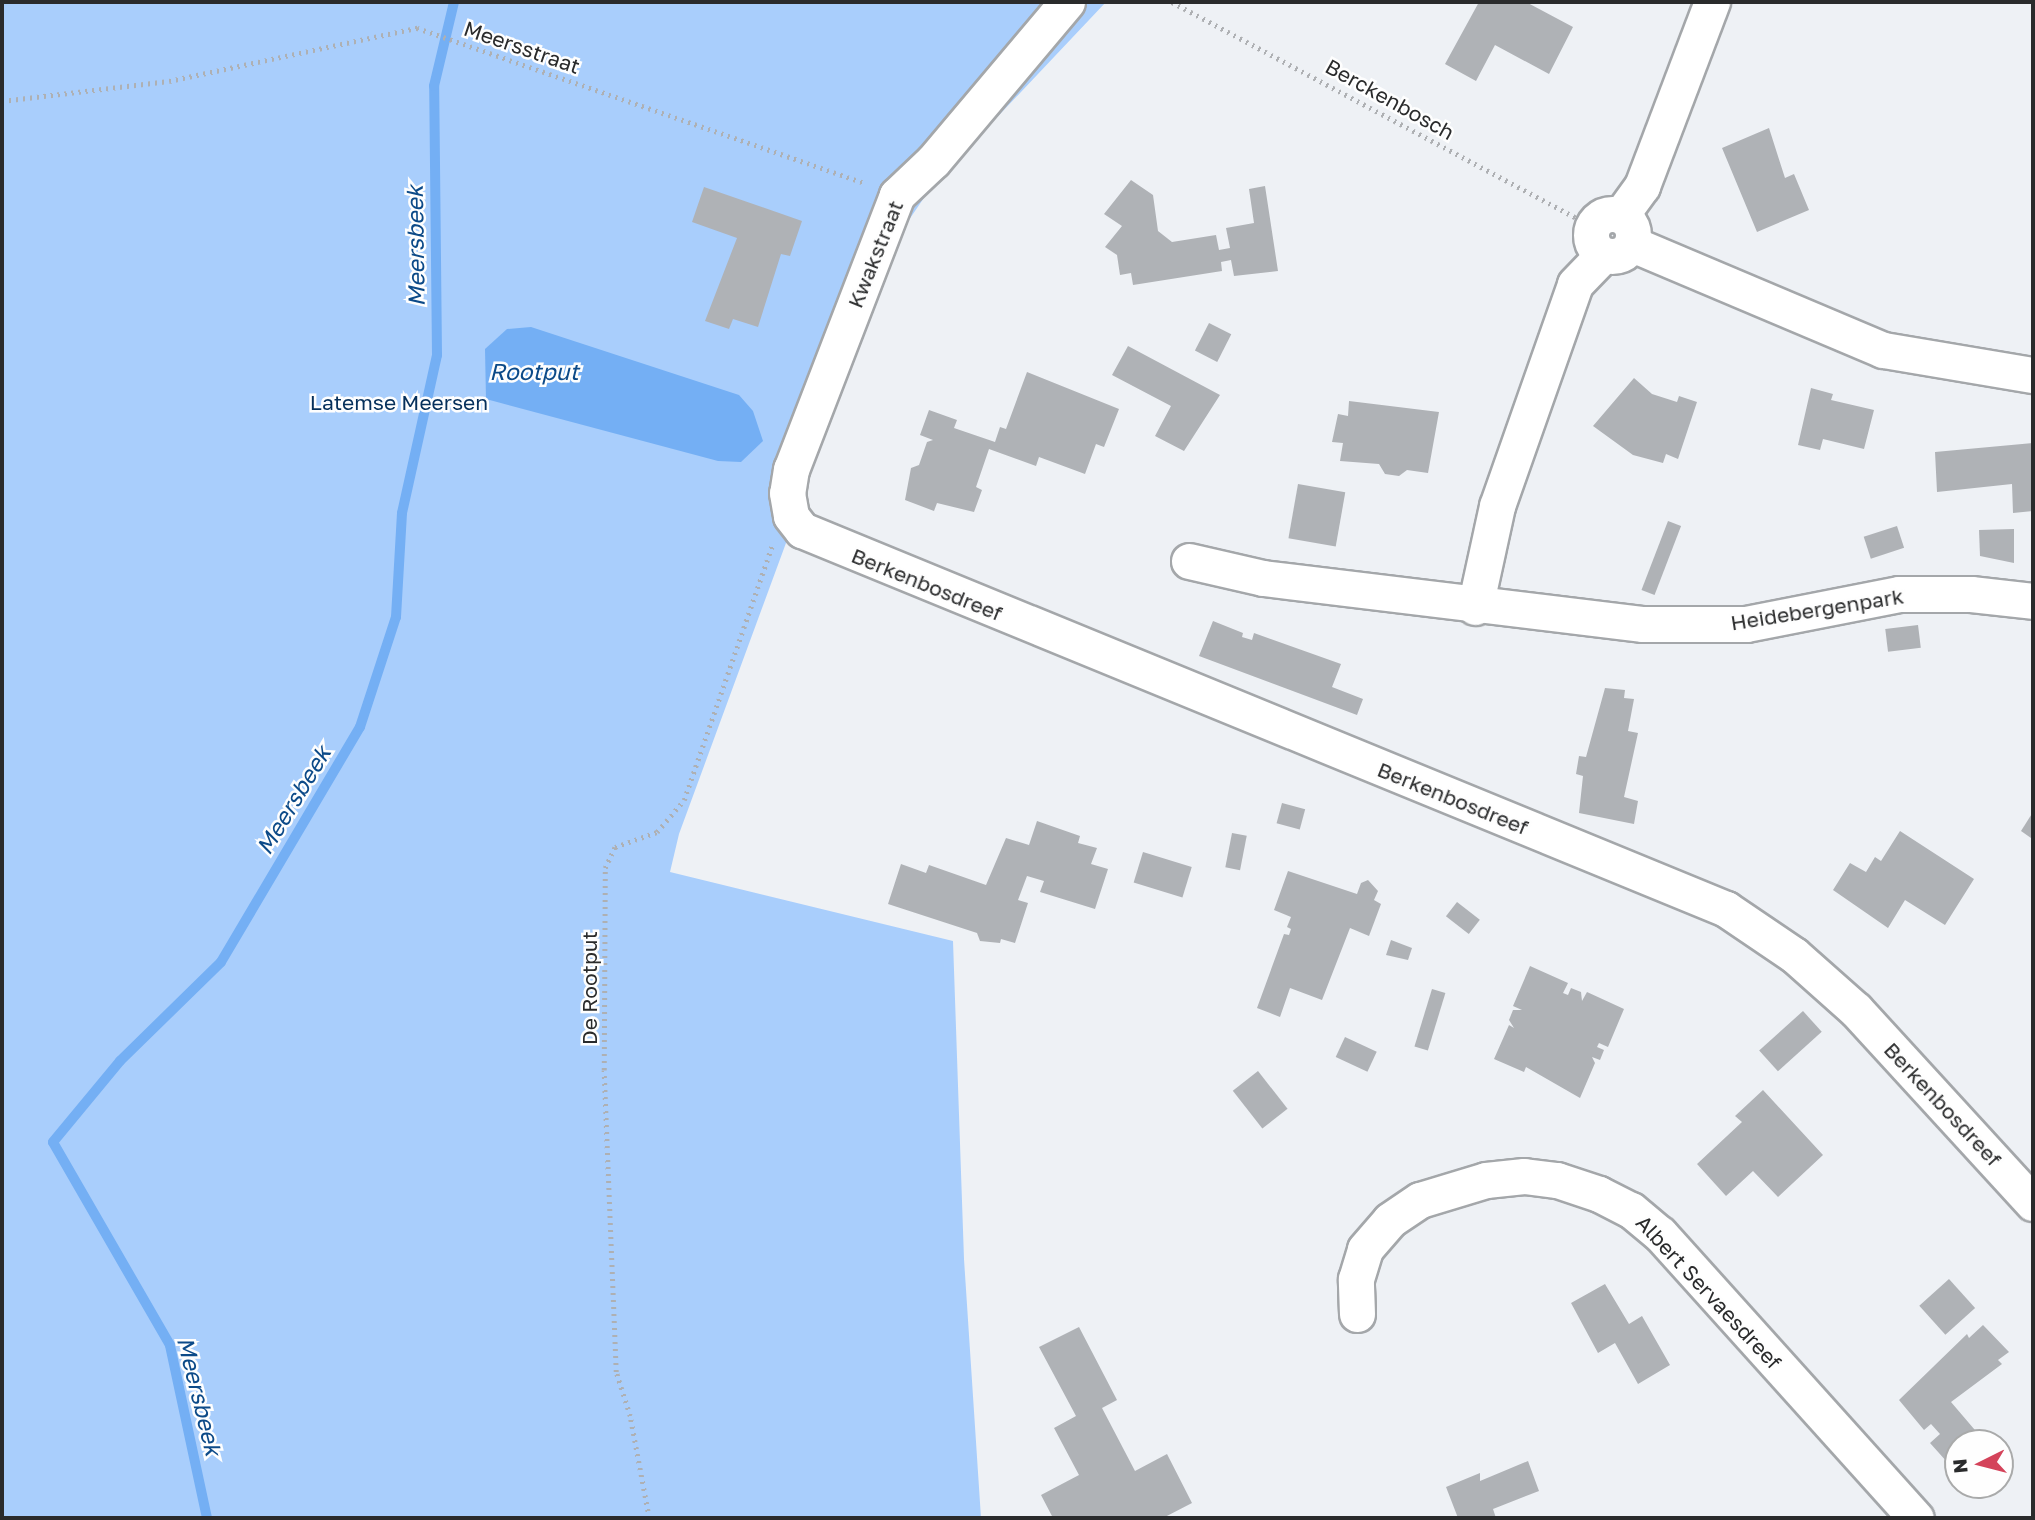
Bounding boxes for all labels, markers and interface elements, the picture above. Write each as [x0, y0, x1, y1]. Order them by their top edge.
street label: Meersstraat [461, 15, 583, 79]
street label: Berckenbosch [1321, 53, 1459, 145]
water label: Meersbeek [400, 185, 430, 307]
street label: Kwakstraat [842, 197, 908, 311]
water label: Rootput [489, 357, 579, 385]
park label: Latemse Meersen [310, 389, 488, 415]
street label: Berkenbosdreef [848, 542, 1006, 626]
street label: Heidebergenpark [1729, 583, 1905, 635]
water label: Meersbeek [250, 741, 336, 859]
street label: Berkenbosdreef [1374, 756, 1532, 840]
street label: De Rootput [576, 931, 602, 1045]
street label: Berkenbosdreef [1879, 1037, 2007, 1171]
street label: Albert Servaesdreef [1631, 1210, 1787, 1374]
water label: Meersbeek [172, 1334, 228, 1458]
north arrow [1944, 1429, 2014, 1499]
text: N [1947, 1458, 1972, 1474]

